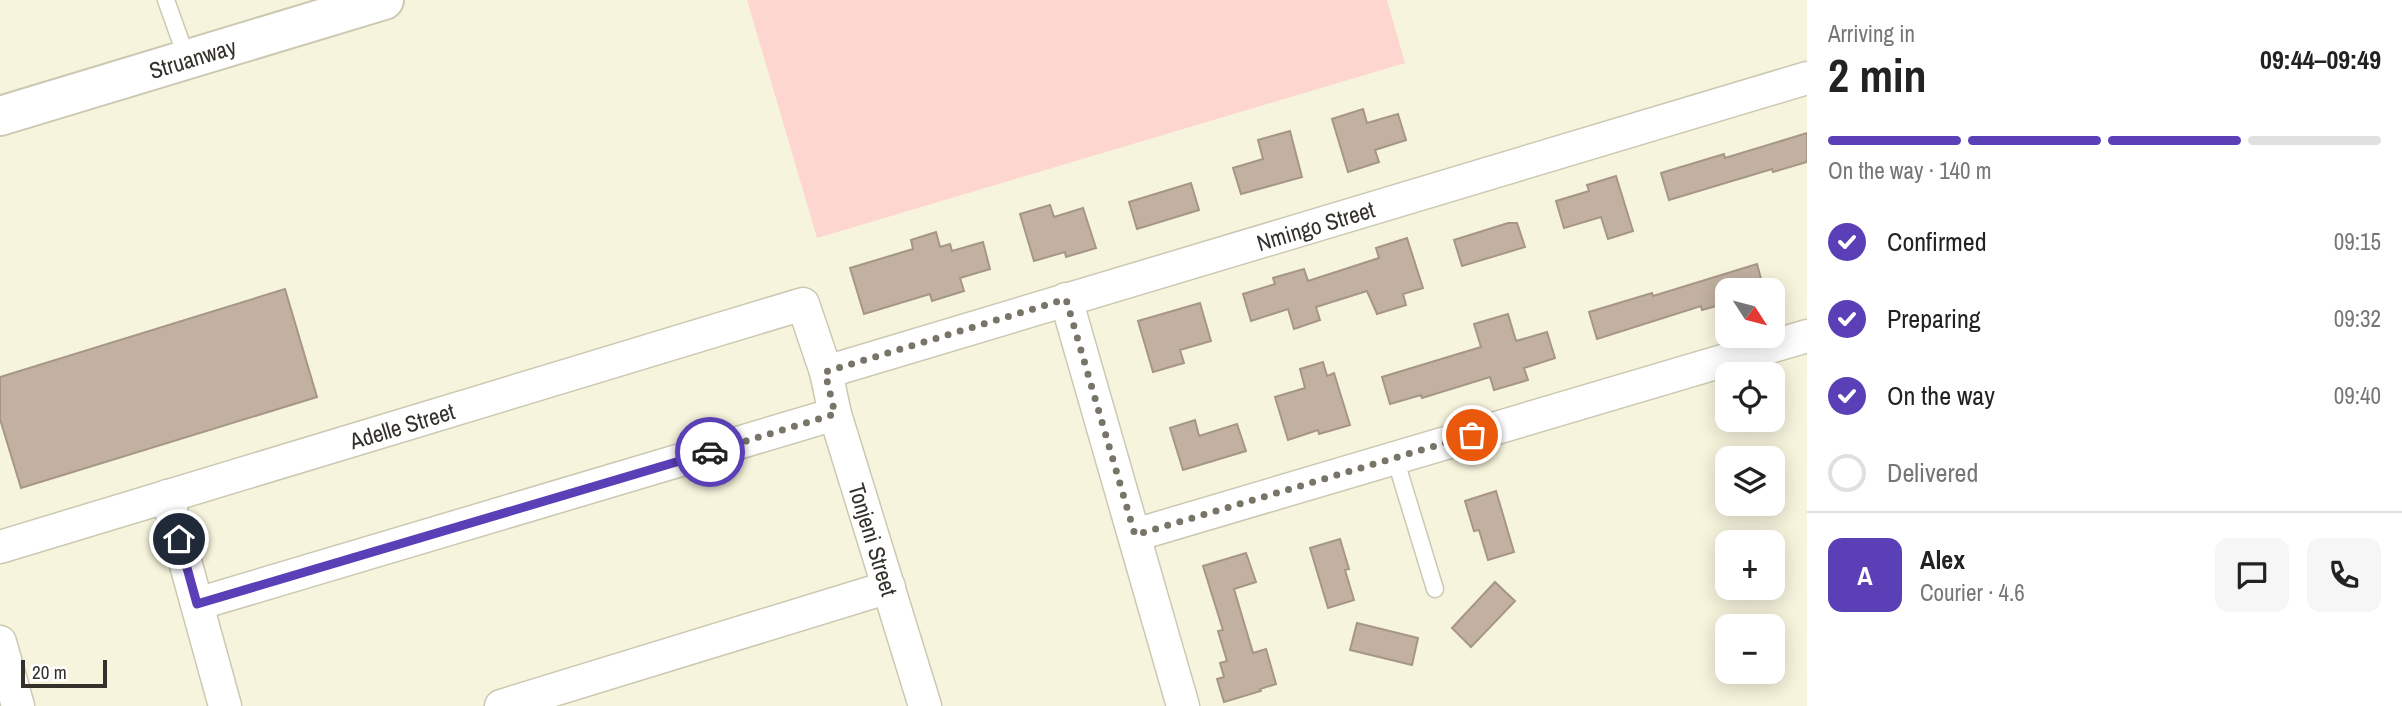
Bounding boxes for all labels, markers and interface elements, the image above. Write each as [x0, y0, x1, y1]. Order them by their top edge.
text: Arriving in [1828, 18, 1915, 49]
street label: Struanway [145, 30, 240, 86]
text: 09:44–09:49 [2260, 42, 2381, 77]
text: 2 min [1828, 44, 1927, 106]
text: On the way · 140 m [1828, 155, 1992, 186]
street label: Nmingo Street [1253, 193, 1378, 258]
icon: check [1828, 223, 1866, 261]
text: Confirmed [1887, 224, 1987, 259]
text: 09:15 [2334, 226, 2381, 257]
north arrow [1715, 278, 1785, 348]
map controls [1715, 278, 1785, 684]
icon: check [1828, 300, 1866, 338]
text: Preparing [1887, 301, 1981, 336]
text: 09:32 [2334, 303, 2381, 334]
button: locate [1715, 362, 1785, 432]
icon: check [1828, 377, 1866, 415]
text: On the way [1887, 378, 1995, 413]
text: 09:40 [2334, 380, 2381, 411]
street label: Adelle Street [345, 395, 458, 456]
pin [1442, 405, 1502, 465]
icon: bag [1453, 416, 1491, 454]
courier [675, 417, 745, 487]
icon: car [691, 433, 729, 471]
button: layers [1715, 446, 1785, 516]
text: Delivered [1887, 455, 1978, 490]
street label: Tonjeni Street [842, 479, 906, 600]
pin [149, 509, 209, 569]
icon: home [160, 520, 198, 558]
button: + [1715, 530, 1785, 600]
button: chat [2215, 538, 2289, 612]
button: phone [2307, 538, 2381, 612]
text: Alex [1920, 542, 1965, 577]
text: A [1857, 558, 1873, 593]
text: Courier · 4.6 [1920, 577, 2025, 608]
button: − [1715, 614, 1785, 684]
scale bar [21, 657, 107, 689]
text: 20 m [32, 659, 67, 685]

